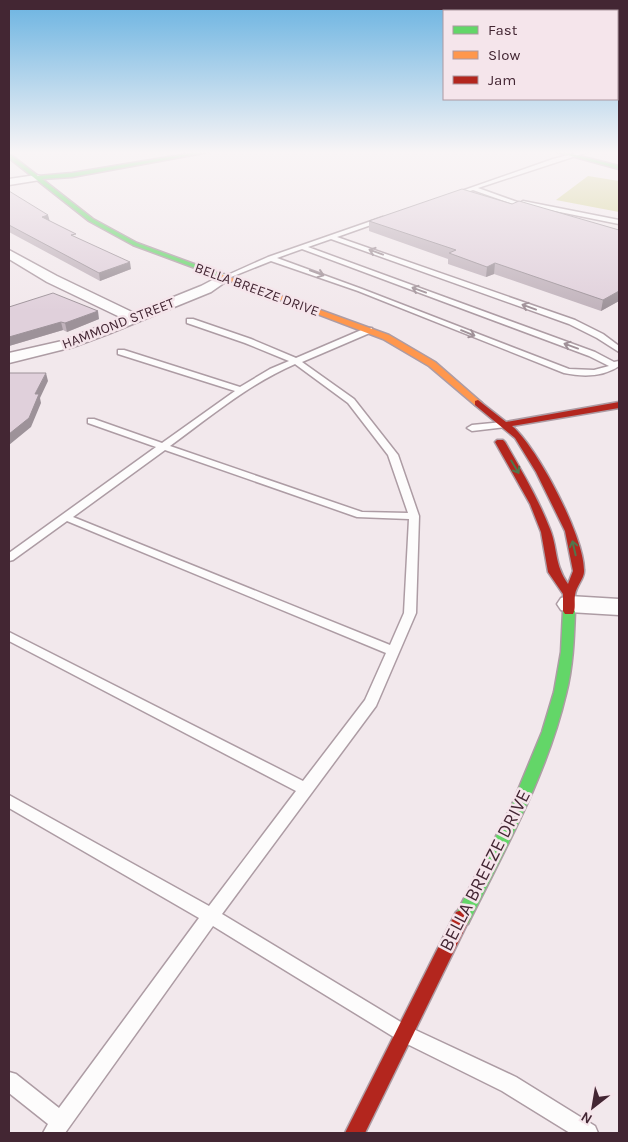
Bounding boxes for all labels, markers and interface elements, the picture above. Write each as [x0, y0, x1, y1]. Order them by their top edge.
legend [443, 10, 618, 100]
text: Fast [488, 21, 518, 39]
text: Slow [488, 46, 520, 64]
text: Jam [488, 71, 516, 89]
one-way arrow [368, 247, 384, 256]
street label: BELLA BREEZE DRIVE [192, 259, 321, 320]
one-way arrow [309, 270, 324, 279]
one-way arrow [412, 285, 427, 294]
street label: HAMMOND STREET [60, 294, 177, 353]
one-way arrow [521, 302, 537, 311]
one-way arrow [460, 329, 475, 338]
one-way arrow [564, 341, 579, 350]
one-way arrow [511, 460, 521, 474]
one-way arrow [569, 540, 578, 556]
street label: BELLA BREEZE DRIVE [435, 786, 535, 955]
north arrow [568, 1082, 618, 1132]
text: N [578, 1108, 595, 1128]

